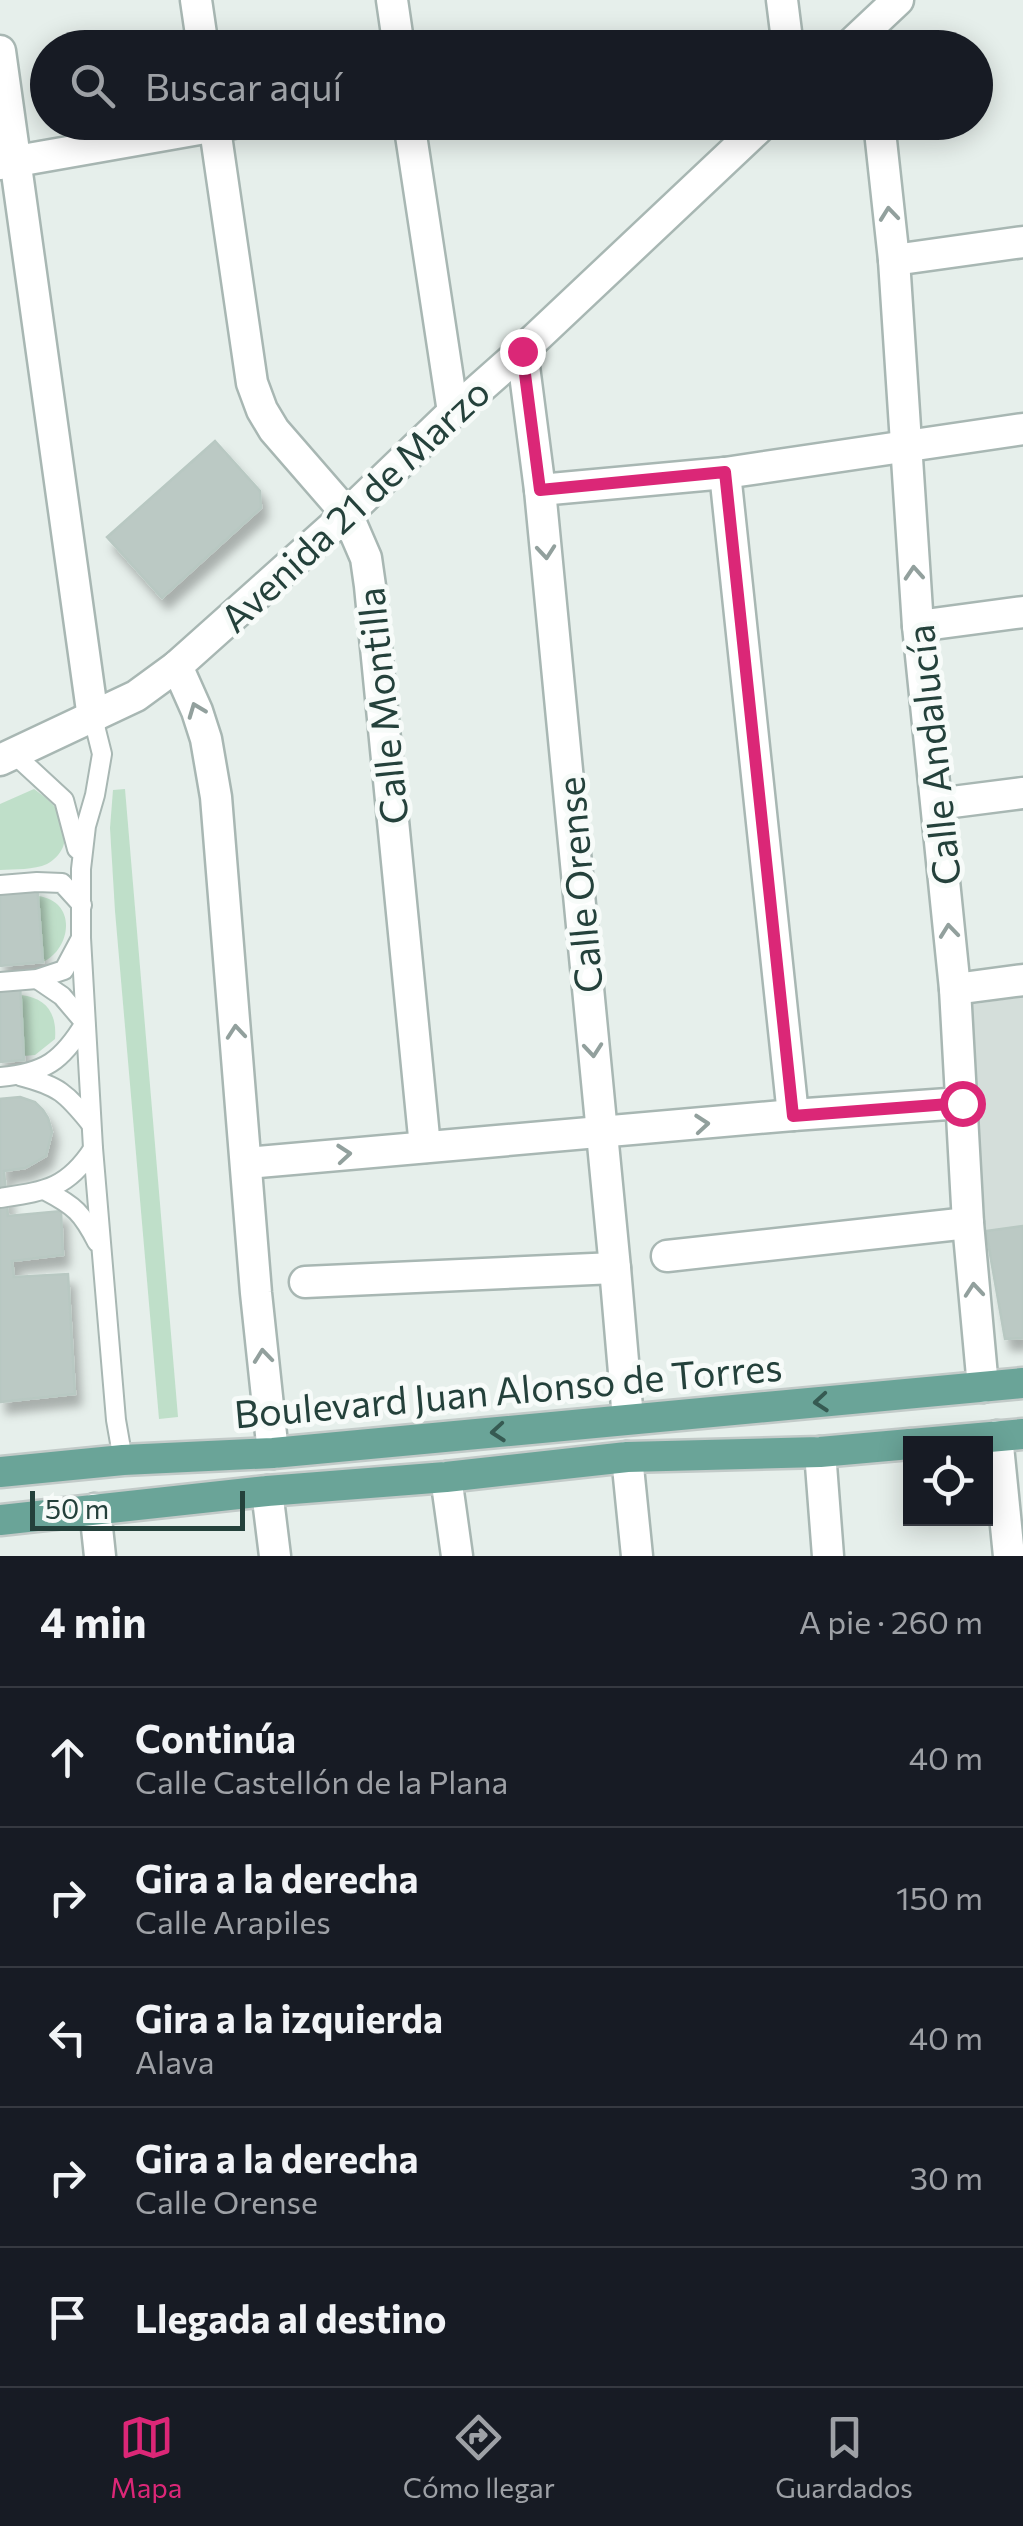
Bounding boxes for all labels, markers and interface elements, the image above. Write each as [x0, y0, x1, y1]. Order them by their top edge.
search box [30, 30, 993, 140]
icon: search [65, 58, 120, 113]
text: Buscar aquí [145, 62, 342, 109]
one-way arrow [879, 205, 900, 221]
route end [500, 329, 546, 375]
street label: Avenida 21 de Marzo [210, 367, 498, 641]
one-way arrow [535, 545, 557, 561]
one-way arrow [904, 564, 926, 580]
street label: Calle Montilla [345, 585, 417, 827]
street label: Calle Andalucía [895, 622, 969, 888]
one-way arrow [187, 703, 207, 720]
street label: Calle Orense [545, 775, 611, 995]
one-way arrow [939, 923, 961, 939]
one-way arrow [225, 1023, 247, 1039]
one-way arrow [582, 1042, 603, 1058]
route start [940, 1081, 986, 1127]
one-way arrow [695, 1113, 711, 1135]
one-way arrow [336, 1144, 352, 1166]
one-way arrow [964, 1282, 986, 1298]
street label: Boulevard Juan Alonso de Torres [232, 1342, 784, 1436]
one-way arrow [253, 1347, 274, 1363]
one-way arrow [813, 1390, 829, 1412]
one-way arrow [489, 1420, 505, 1442]
map controls [903, 1436, 993, 1526]
button: locate [903, 1436, 993, 1526]
scale bar [30, 1486, 245, 1530]
text: 50 m [45, 1491, 109, 1525]
text: 4 min [40, 1595, 146, 1647]
text: A pie · 260 m [799, 1601, 983, 1641]
text: Continúa [135, 1714, 296, 1761]
icon: ahead [40, 1730, 95, 1785]
text: 40 m [909, 1737, 983, 1777]
text: Calle Castellón de la Plana [135, 1761, 508, 1801]
text: Gira a la derecha [135, 1854, 419, 1901]
icon: right [40, 1870, 95, 1925]
text: 150 m [896, 1877, 983, 1917]
text: Calle Arapiles [135, 1901, 331, 1941]
text: Gira a la izquierda [135, 1994, 443, 2041]
icon: left [40, 2010, 95, 2065]
text: 40 m [909, 2017, 983, 2057]
text: Alava [135, 2041, 214, 2081]
text: Gira a la derecha [135, 2134, 419, 2181]
icon: right [40, 2150, 95, 2205]
text: 30 m [910, 2157, 983, 2197]
text: Calle Orense [135, 2181, 318, 2221]
icon: arrive [40, 2290, 95, 2345]
text: Llegada al destino [135, 2294, 446, 2341]
tab: Mapa [110, 2410, 183, 2504]
tab: Cómo llegar [403, 2410, 555, 2504]
tab: Guardados [775, 2410, 913, 2504]

